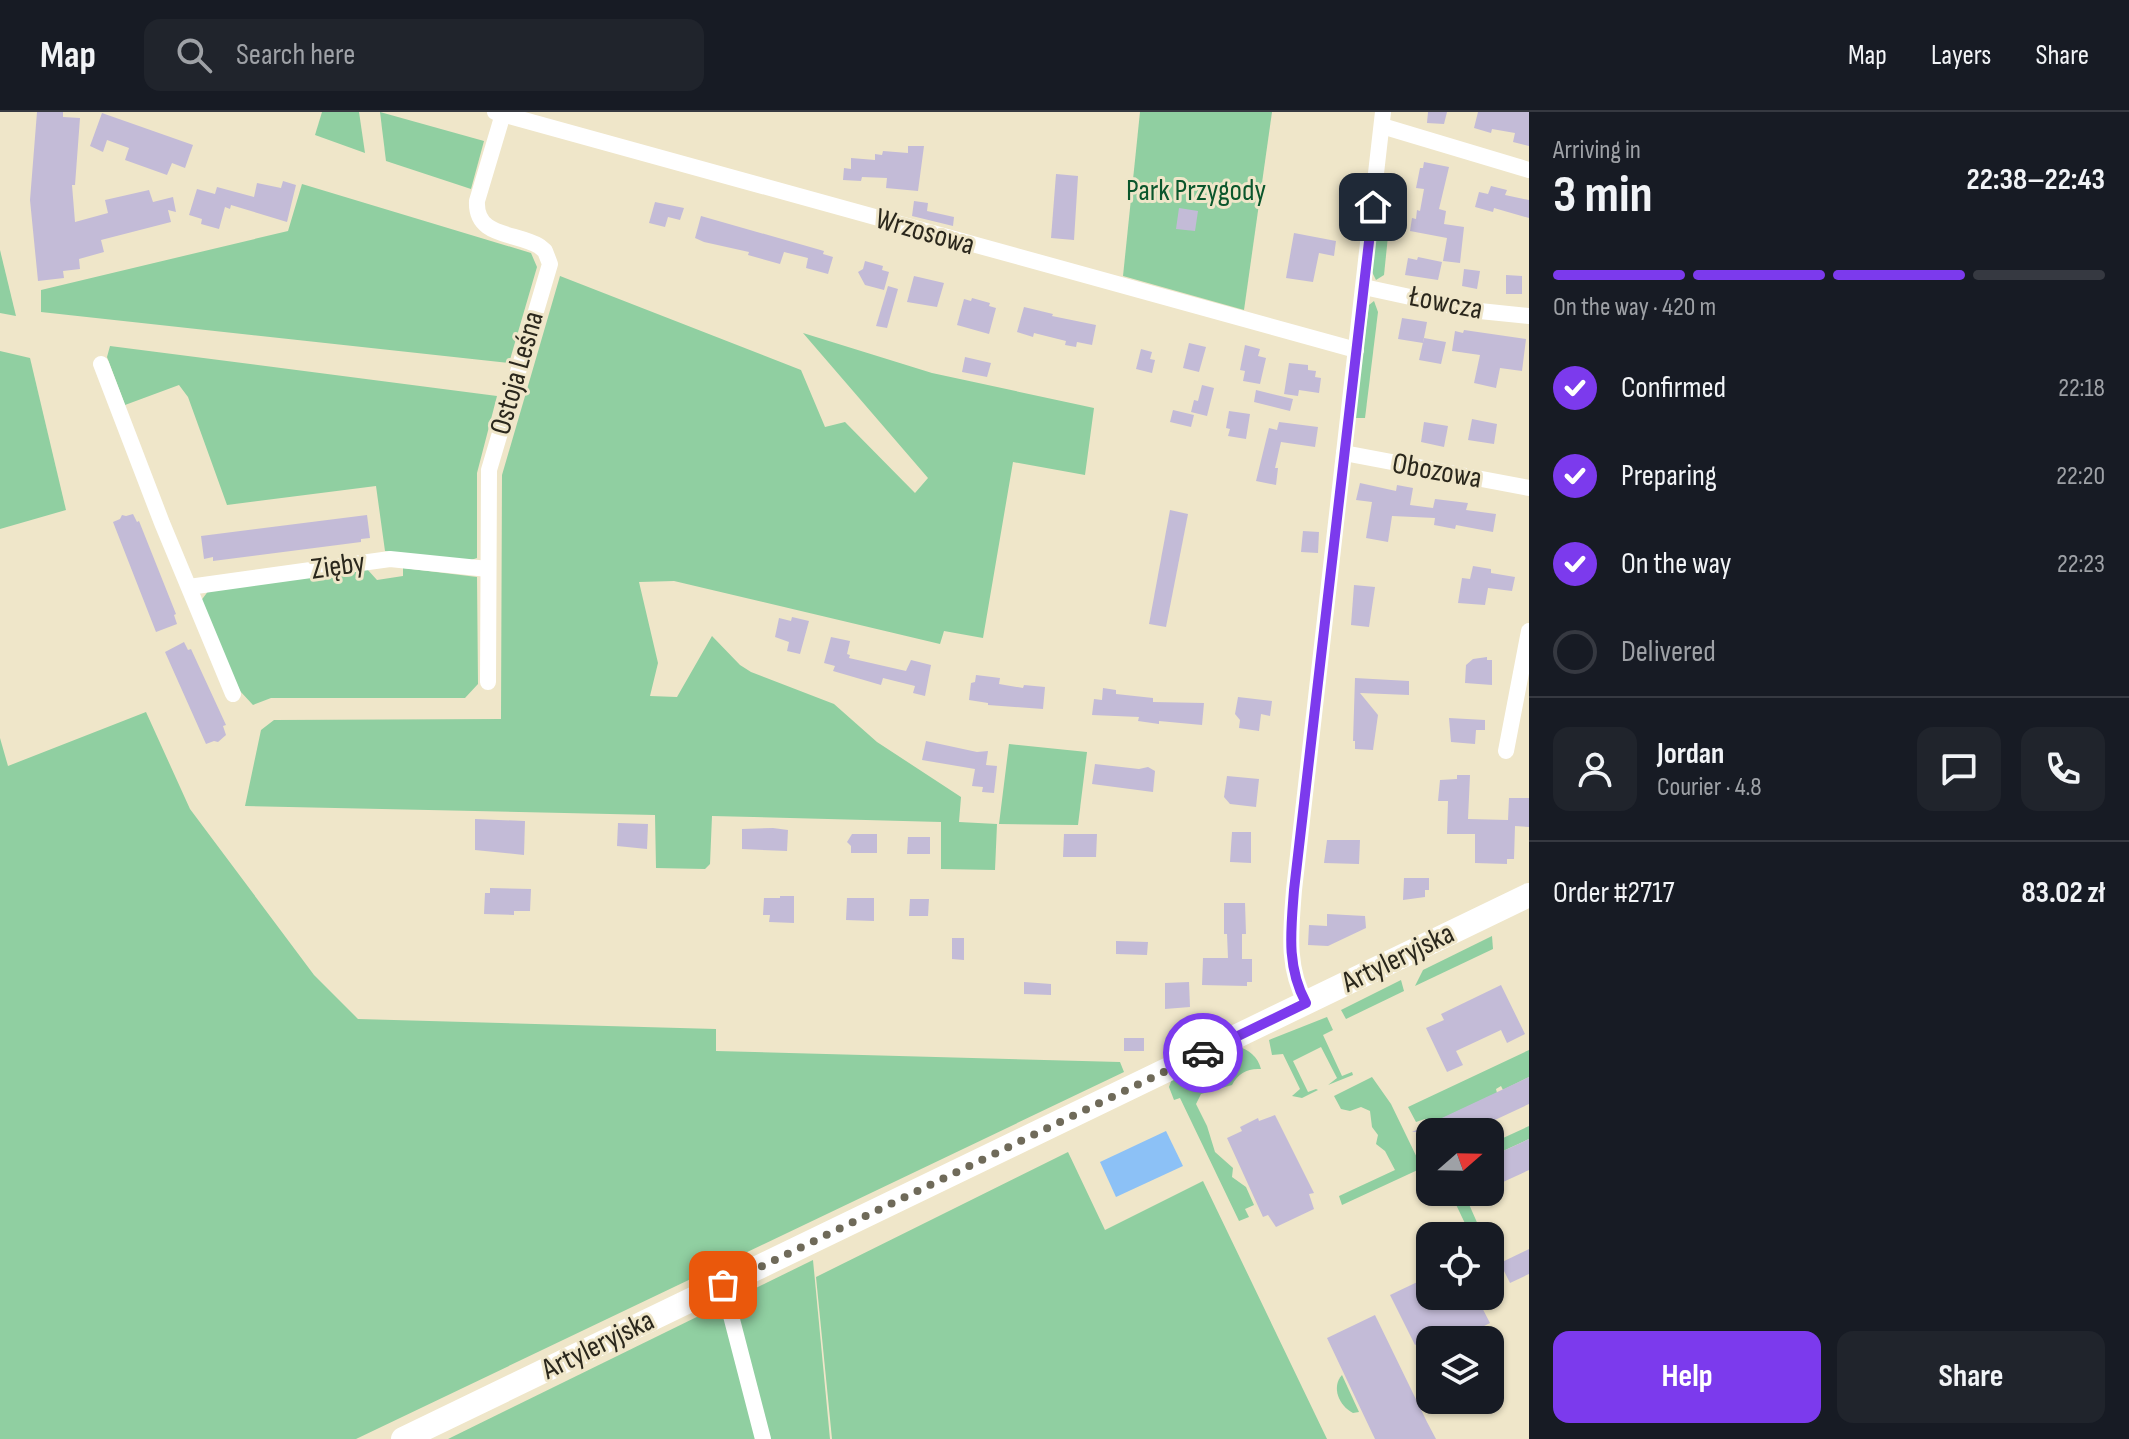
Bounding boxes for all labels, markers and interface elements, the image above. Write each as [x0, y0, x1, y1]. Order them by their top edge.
search box [144, 19, 704, 91]
text: Map [40, 33, 96, 78]
icon: search [172, 33, 216, 77]
text: Search here [236, 37, 355, 73]
text: Map [1848, 39, 1887, 72]
text: Layers [1931, 39, 1991, 72]
text: Share [2035, 39, 2089, 72]
text: Arriving in [1553, 135, 1641, 166]
text: 22:38–22:43 [1966, 162, 2105, 198]
text: 3 min [1553, 164, 1653, 227]
park label: Park Przygody [1126, 173, 1266, 209]
pin [1339, 173, 1407, 241]
icon: home [1351, 185, 1395, 229]
street label: Wrzosowa [871, 201, 979, 263]
street label: Łowcza [1405, 278, 1486, 328]
text: On the way · 420 m [1553, 292, 1716, 323]
street label: Ostoja Leśna [482, 307, 552, 439]
icon: check [1553, 366, 1597, 410]
text: Confirmed [1621, 370, 1726, 406]
text: 22:18 [2058, 373, 2105, 404]
street label: Obozowa [1389, 445, 1485, 497]
icon: check [1553, 454, 1597, 498]
text: Preparing [1621, 458, 1717, 494]
text: 22:20 [2056, 461, 2105, 492]
icon: check [1553, 542, 1597, 586]
street label: Zięby [309, 544, 368, 588]
text: On the way [1621, 546, 1731, 582]
text: 22:23 [2057, 549, 2105, 580]
text: Delivered [1621, 634, 1716, 670]
button: person [1553, 727, 1637, 811]
button: chat [1917, 727, 2001, 811]
button: phone [2021, 727, 2105, 811]
text: Jordan [1657, 736, 1724, 772]
text: Courier · 4.8 [1657, 772, 1762, 803]
text: Order #2717 [1553, 875, 1674, 911]
text: 83.02 zł [2021, 875, 2105, 911]
street label: Artyleryjska [1335, 915, 1460, 1001]
courier [1163, 1013, 1243, 1093]
icon: car [1181, 1031, 1225, 1075]
north arrow [1416, 1118, 1504, 1206]
map controls [1416, 1118, 1504, 1414]
button: locate [1416, 1222, 1504, 1310]
pin [689, 1251, 757, 1319]
icon: bag [701, 1263, 745, 1307]
street label: Artyleryjska [535, 1302, 660, 1388]
button: layers [1416, 1326, 1504, 1414]
button: Help [1553, 1331, 1821, 1423]
button: Share [1837, 1331, 2105, 1423]

